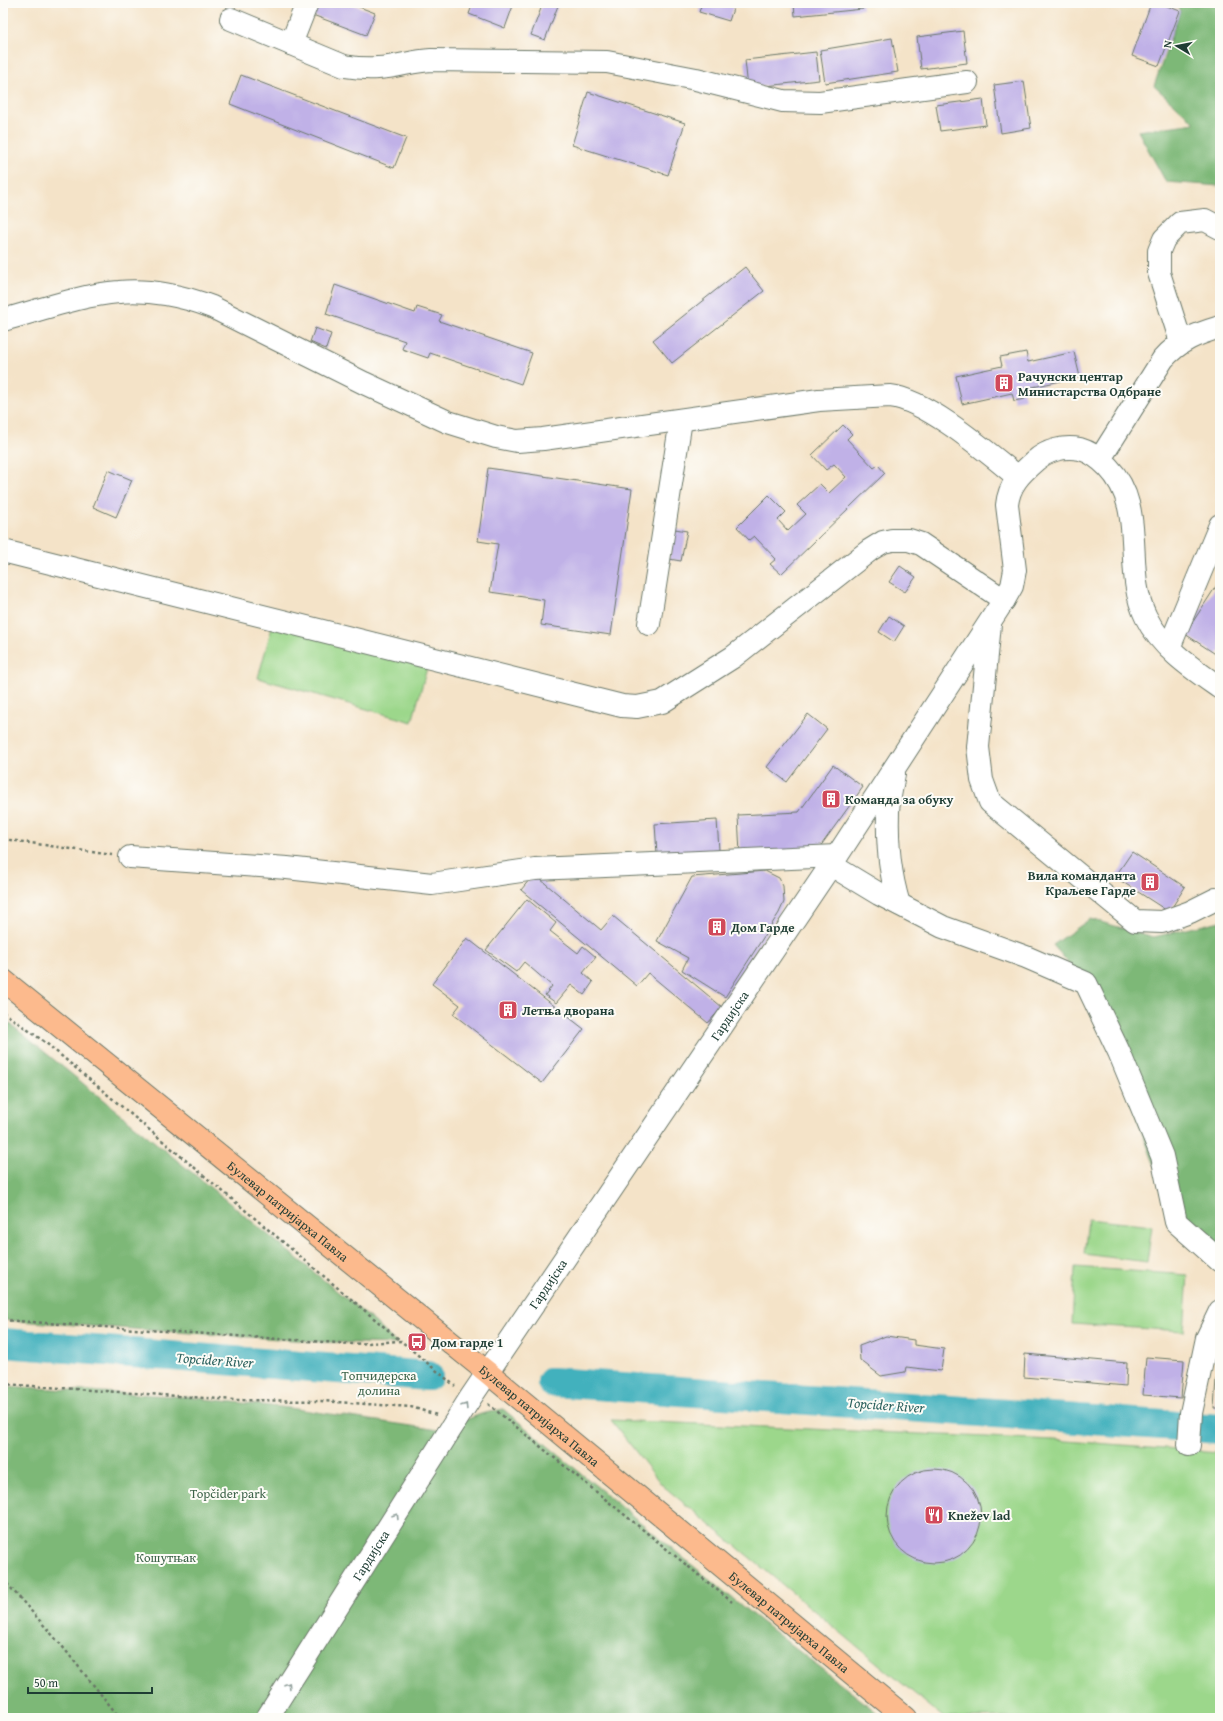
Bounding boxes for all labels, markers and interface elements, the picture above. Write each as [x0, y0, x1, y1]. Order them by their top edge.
north arrow [1157, 26, 1197, 66]
text: N [1159, 39, 1176, 49]
place label: Рачунски центар Министарства Одбране [1018, 367, 1161, 401]
building icon: Рачунски центар Министарства Одбране [993, 372, 1015, 394]
building icon: Команда за обуку [820, 788, 842, 810]
place label: Команда за обуку [845, 790, 954, 809]
place label: Вила команданта Краљеве Гарде [1028, 866, 1136, 900]
building icon: Вила команданта Краљеве Гарде [1139, 871, 1161, 893]
building icon: Дом Гарде [706, 916, 728, 938]
place label: Дом Гарде [730, 918, 795, 937]
street label: Гардијска [705, 986, 753, 1044]
building icon: Летња дворана [497, 999, 519, 1021]
place label: Летња дворана [522, 1001, 615, 1020]
street label: Булевар патријарха Павла [224, 1156, 353, 1266]
street label: Гардијска [524, 1254, 572, 1313]
bus stop icon: Дом гарде 1 [406, 1331, 428, 1353]
place label: Дом гарде 1 [430, 1333, 504, 1352]
water label: Topcider River [176, 1347, 255, 1373]
street label: Булевар патријарха Павла [475, 1360, 604, 1471]
park label: Топчидерска долина [342, 1366, 417, 1400]
water label: Topcider River [847, 1392, 926, 1418]
one-way arrow [460, 1403, 468, 1410]
park label: Topčider park [190, 1484, 267, 1503]
restaurant icon: Knežev lad [923, 1504, 945, 1526]
place label: Knežev lad [948, 1506, 1011, 1525]
one-way arrow [391, 1513, 398, 1520]
street label: Гардијска [347, 1525, 394, 1584]
park label: Кошутњак [136, 1548, 196, 1567]
street label: Булевар патријарха Павла [725, 1566, 854, 1678]
scale bar [28, 1669, 152, 1695]
text: 50 m [34, 1674, 58, 1691]
one-way arrow [284, 1682, 291, 1689]

